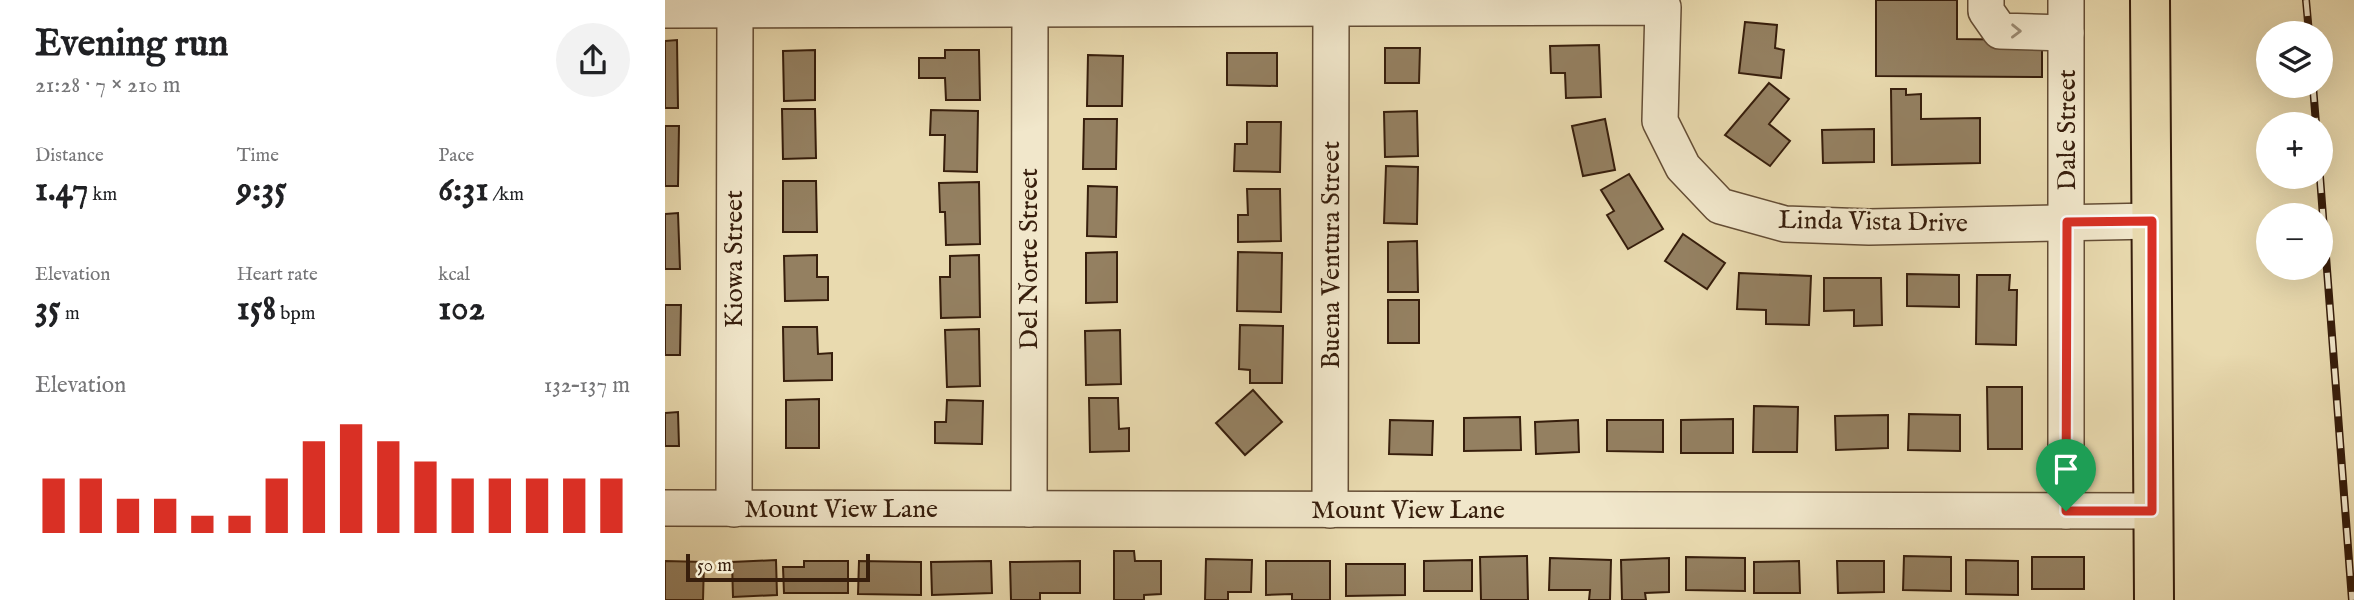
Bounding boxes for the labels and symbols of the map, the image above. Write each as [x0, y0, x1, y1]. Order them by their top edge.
one-way arrow [2010, 24, 2021, 39]
street label: Dale Street [2051, 69, 2084, 191]
street label: Buena Ventura Street [1315, 141, 1348, 369]
street label: Del Norte Street [1013, 168, 1046, 350]
street label: Kiowa Street [718, 190, 751, 328]
street label: Linda Vista Drive [1778, 204, 1968, 240]
pin [2036, 439, 2096, 511]
street label: Mount View Lane [744, 493, 938, 526]
street label: Mount View Lane [1311, 494, 1505, 527]
scale bar [686, 551, 870, 583]

